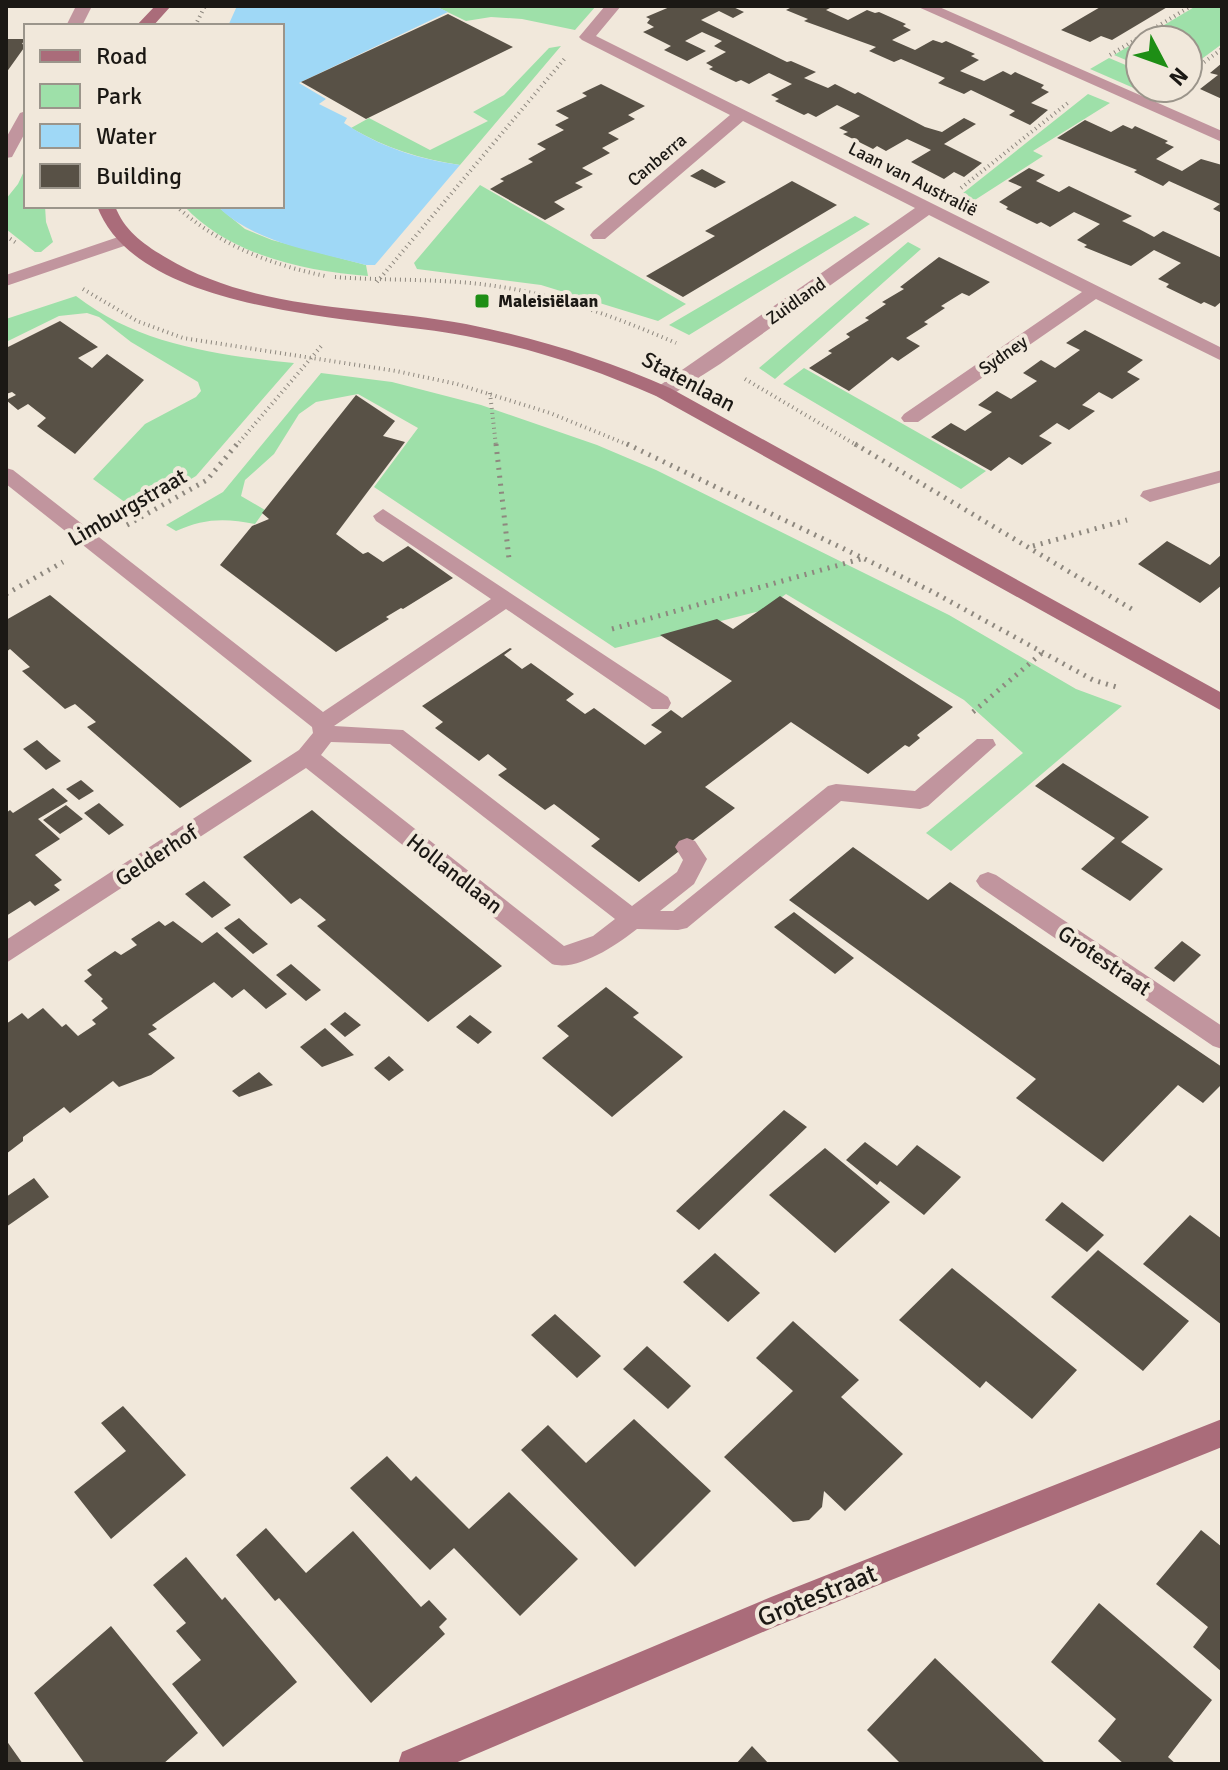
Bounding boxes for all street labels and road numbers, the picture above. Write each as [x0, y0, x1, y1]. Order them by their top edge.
street label: Canberra [623, 129, 691, 191]
street label: Laan van Australië [845, 137, 981, 221]
street label: Zuidland [762, 273, 830, 329]
street label: Sydney [974, 330, 1032, 380]
street label: Statenlaan [637, 346, 740, 417]
street label: Limburgstraat [63, 462, 192, 552]
street label: Gelderhof [110, 818, 204, 892]
street label: Hollandlaan [401, 827, 508, 919]
street label: Grotestraat [1053, 919, 1157, 1002]
street label: Grotestraat [753, 1557, 882, 1634]

